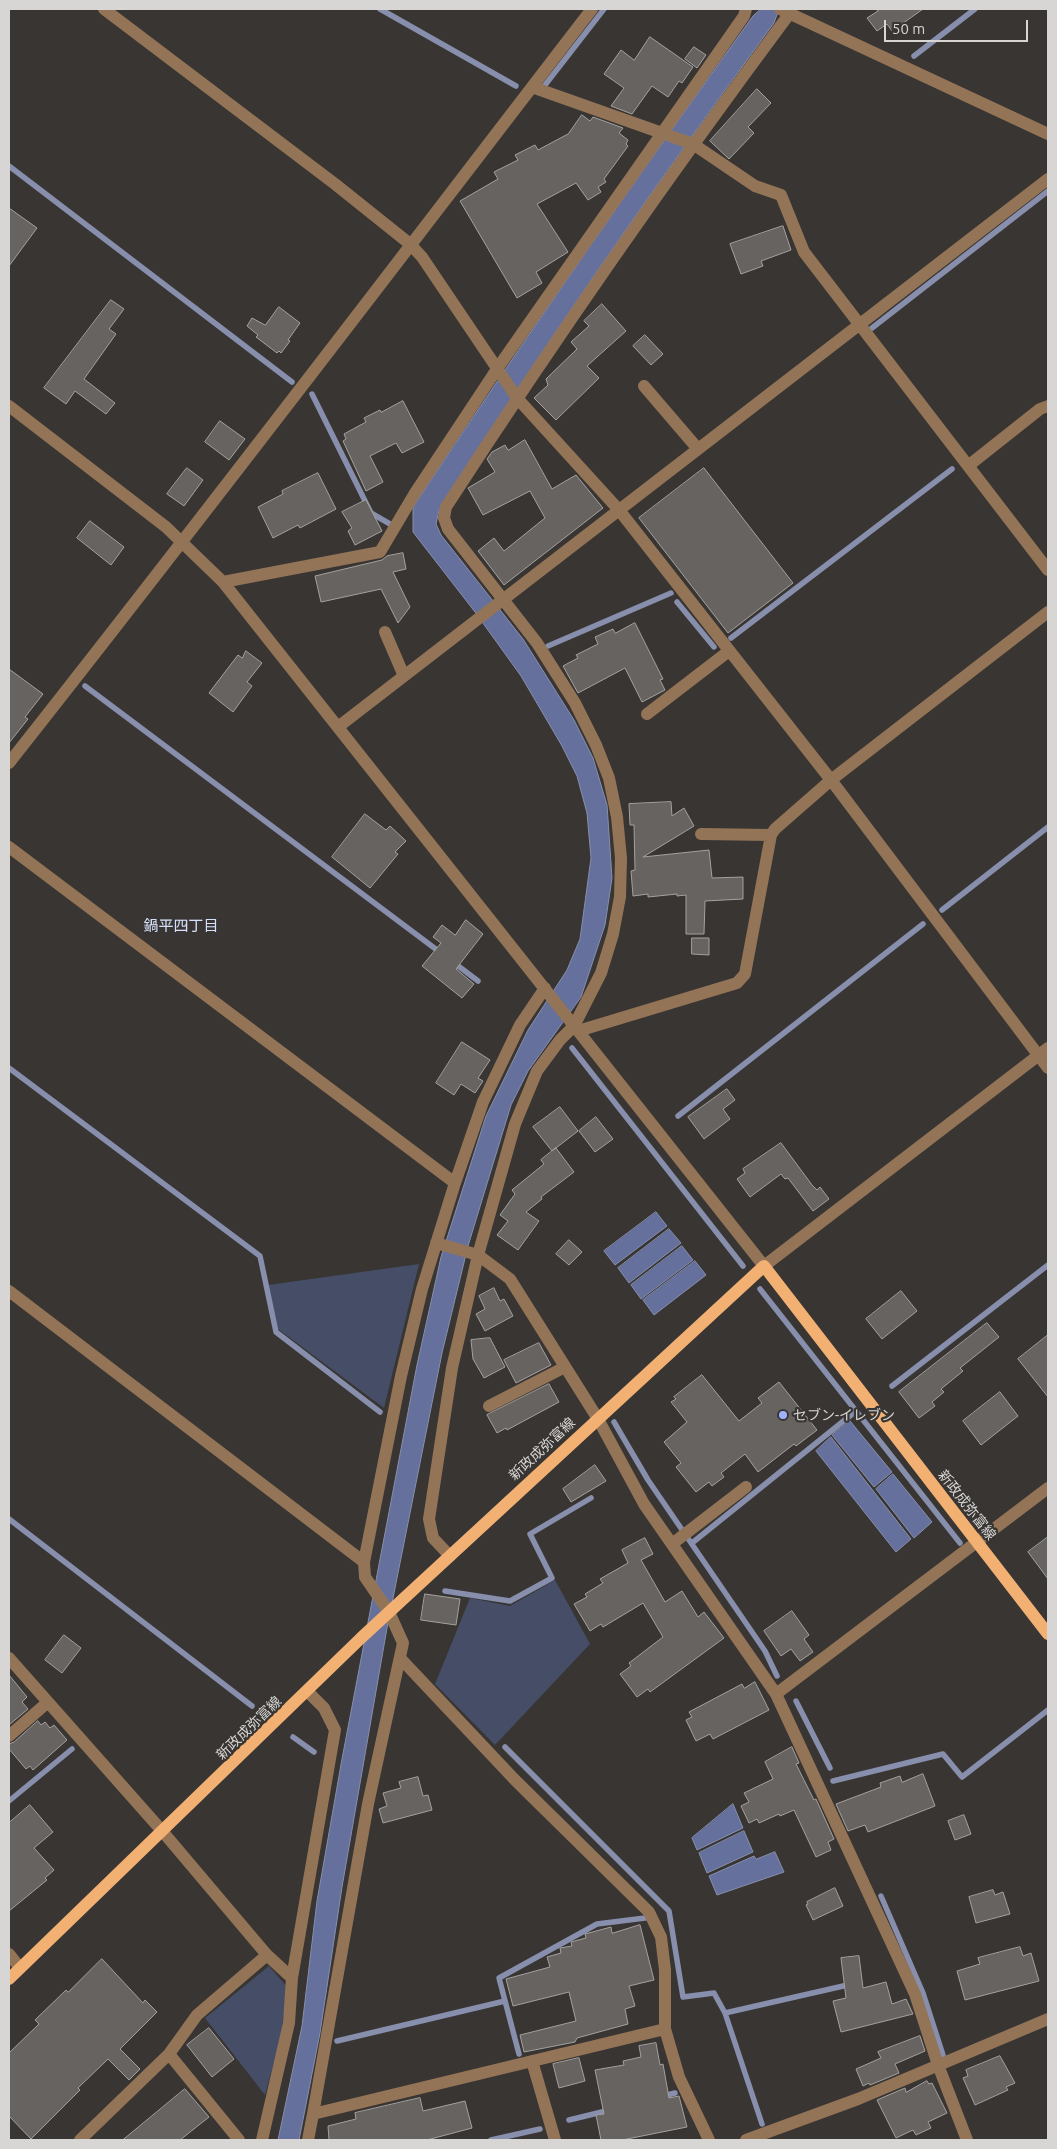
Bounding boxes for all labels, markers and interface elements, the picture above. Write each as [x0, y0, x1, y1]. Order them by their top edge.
scale bar [887, 10, 1031, 42]
text: 50 m [892, 20, 925, 37]
district label: 鍋平四丁目 [144, 917, 218, 935]
place label: セブン-イレブン [793, 1407, 895, 1423]
marker: セブン-イレブン [777, 1409, 789, 1421]
street label: 新政成弥富線 [506, 1414, 578, 1484]
street label: 新政成弥富線 [935, 1467, 999, 1543]
street label: 新政成弥富線 [213, 1693, 285, 1763]

